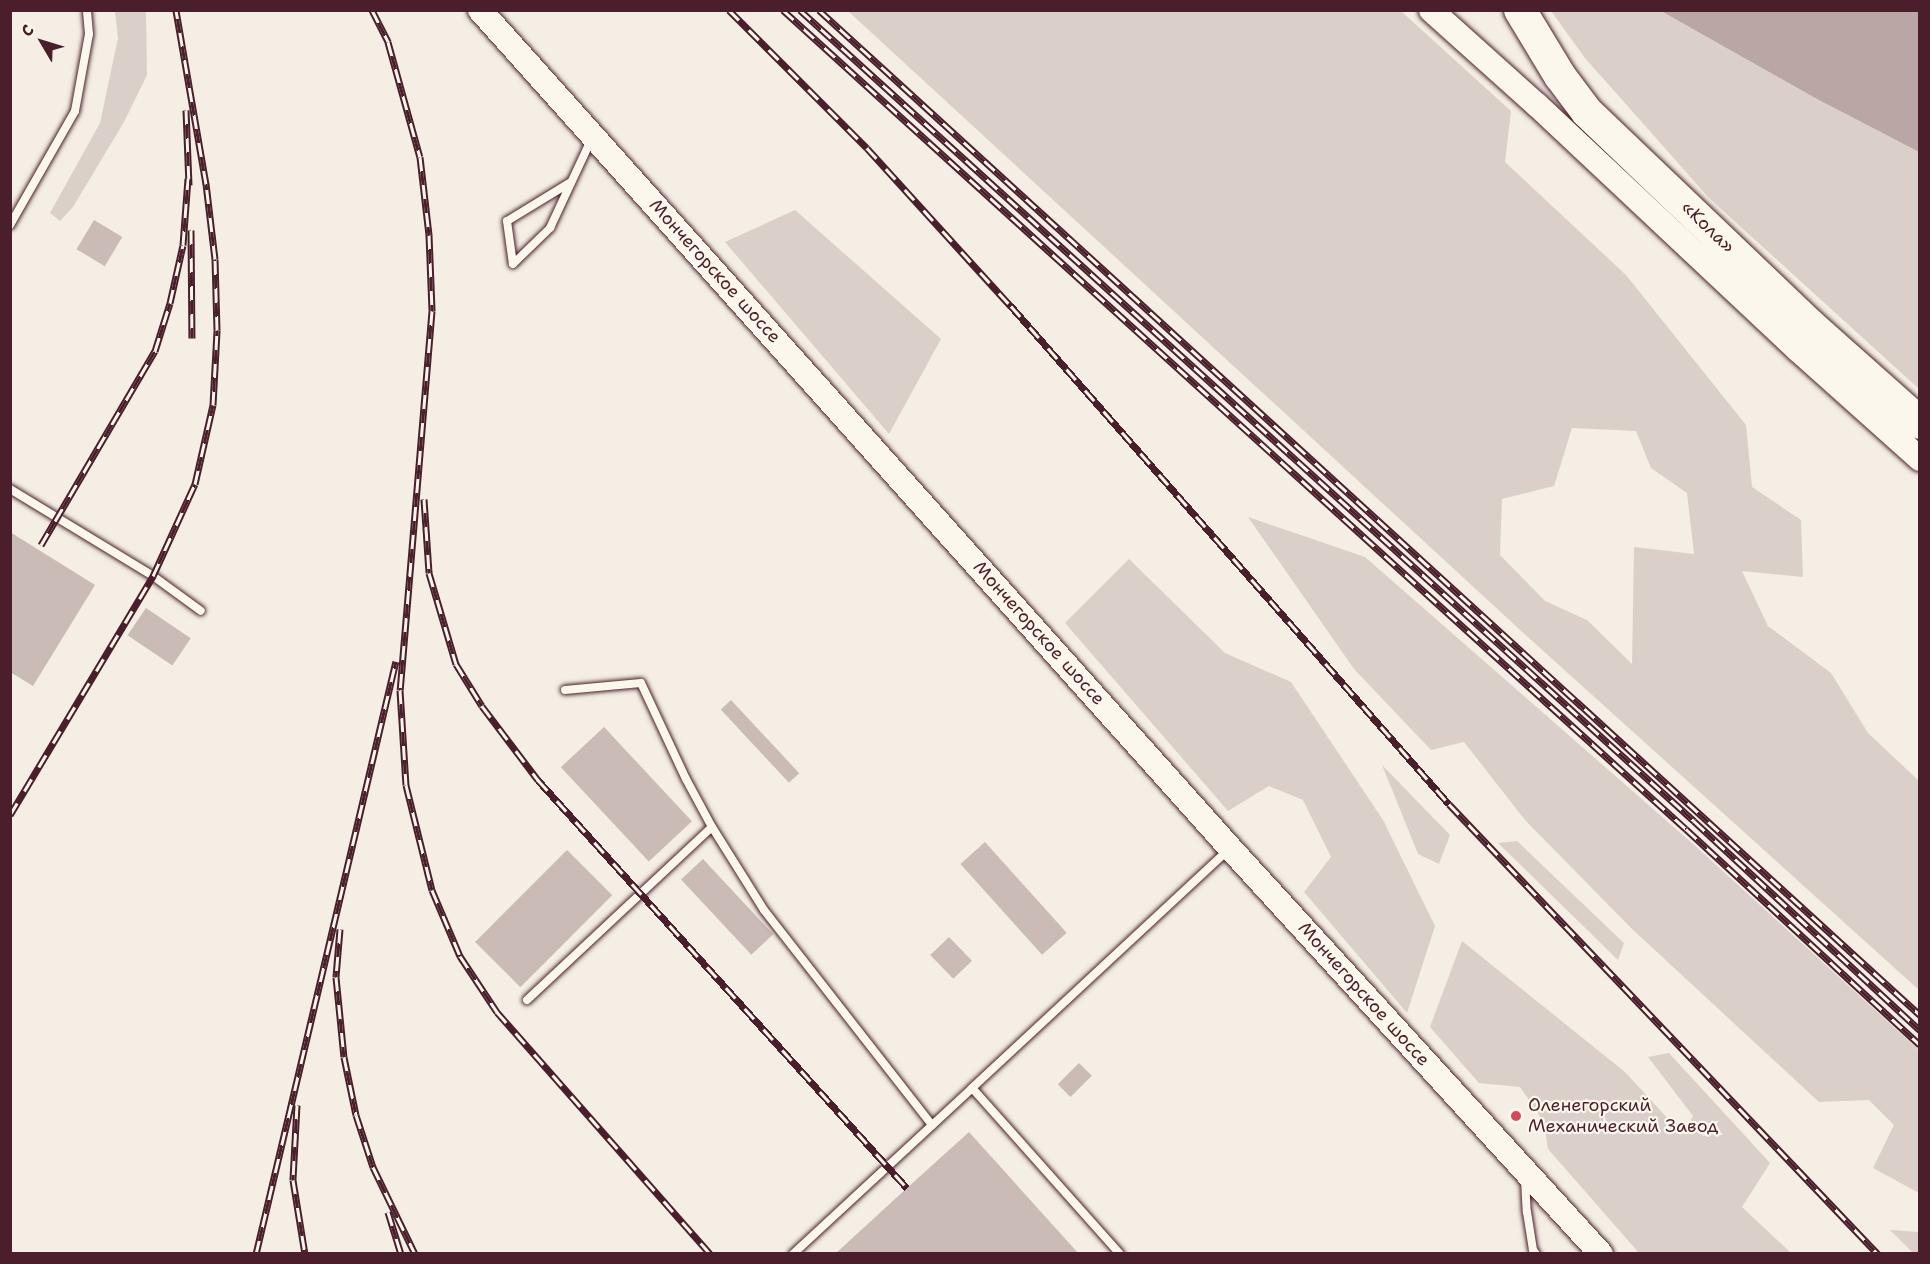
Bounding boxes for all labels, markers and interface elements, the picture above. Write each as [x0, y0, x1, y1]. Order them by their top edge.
north arrow [12, 12, 72, 72]
text: С [16, 20, 39, 41]
street label: Мончегорское шоссе [645, 195, 785, 347]
street label: «Кола» [1677, 196, 1739, 258]
street label: Мончегорское шоссе [969, 557, 1109, 709]
street label: Мончегорское шоссе [1294, 918, 1434, 1070]
place label: Оленегорский Механический Завод [1528, 1095, 1718, 1138]
marker: Оленегорский Механический Завод [1509, 1109, 1523, 1123]

